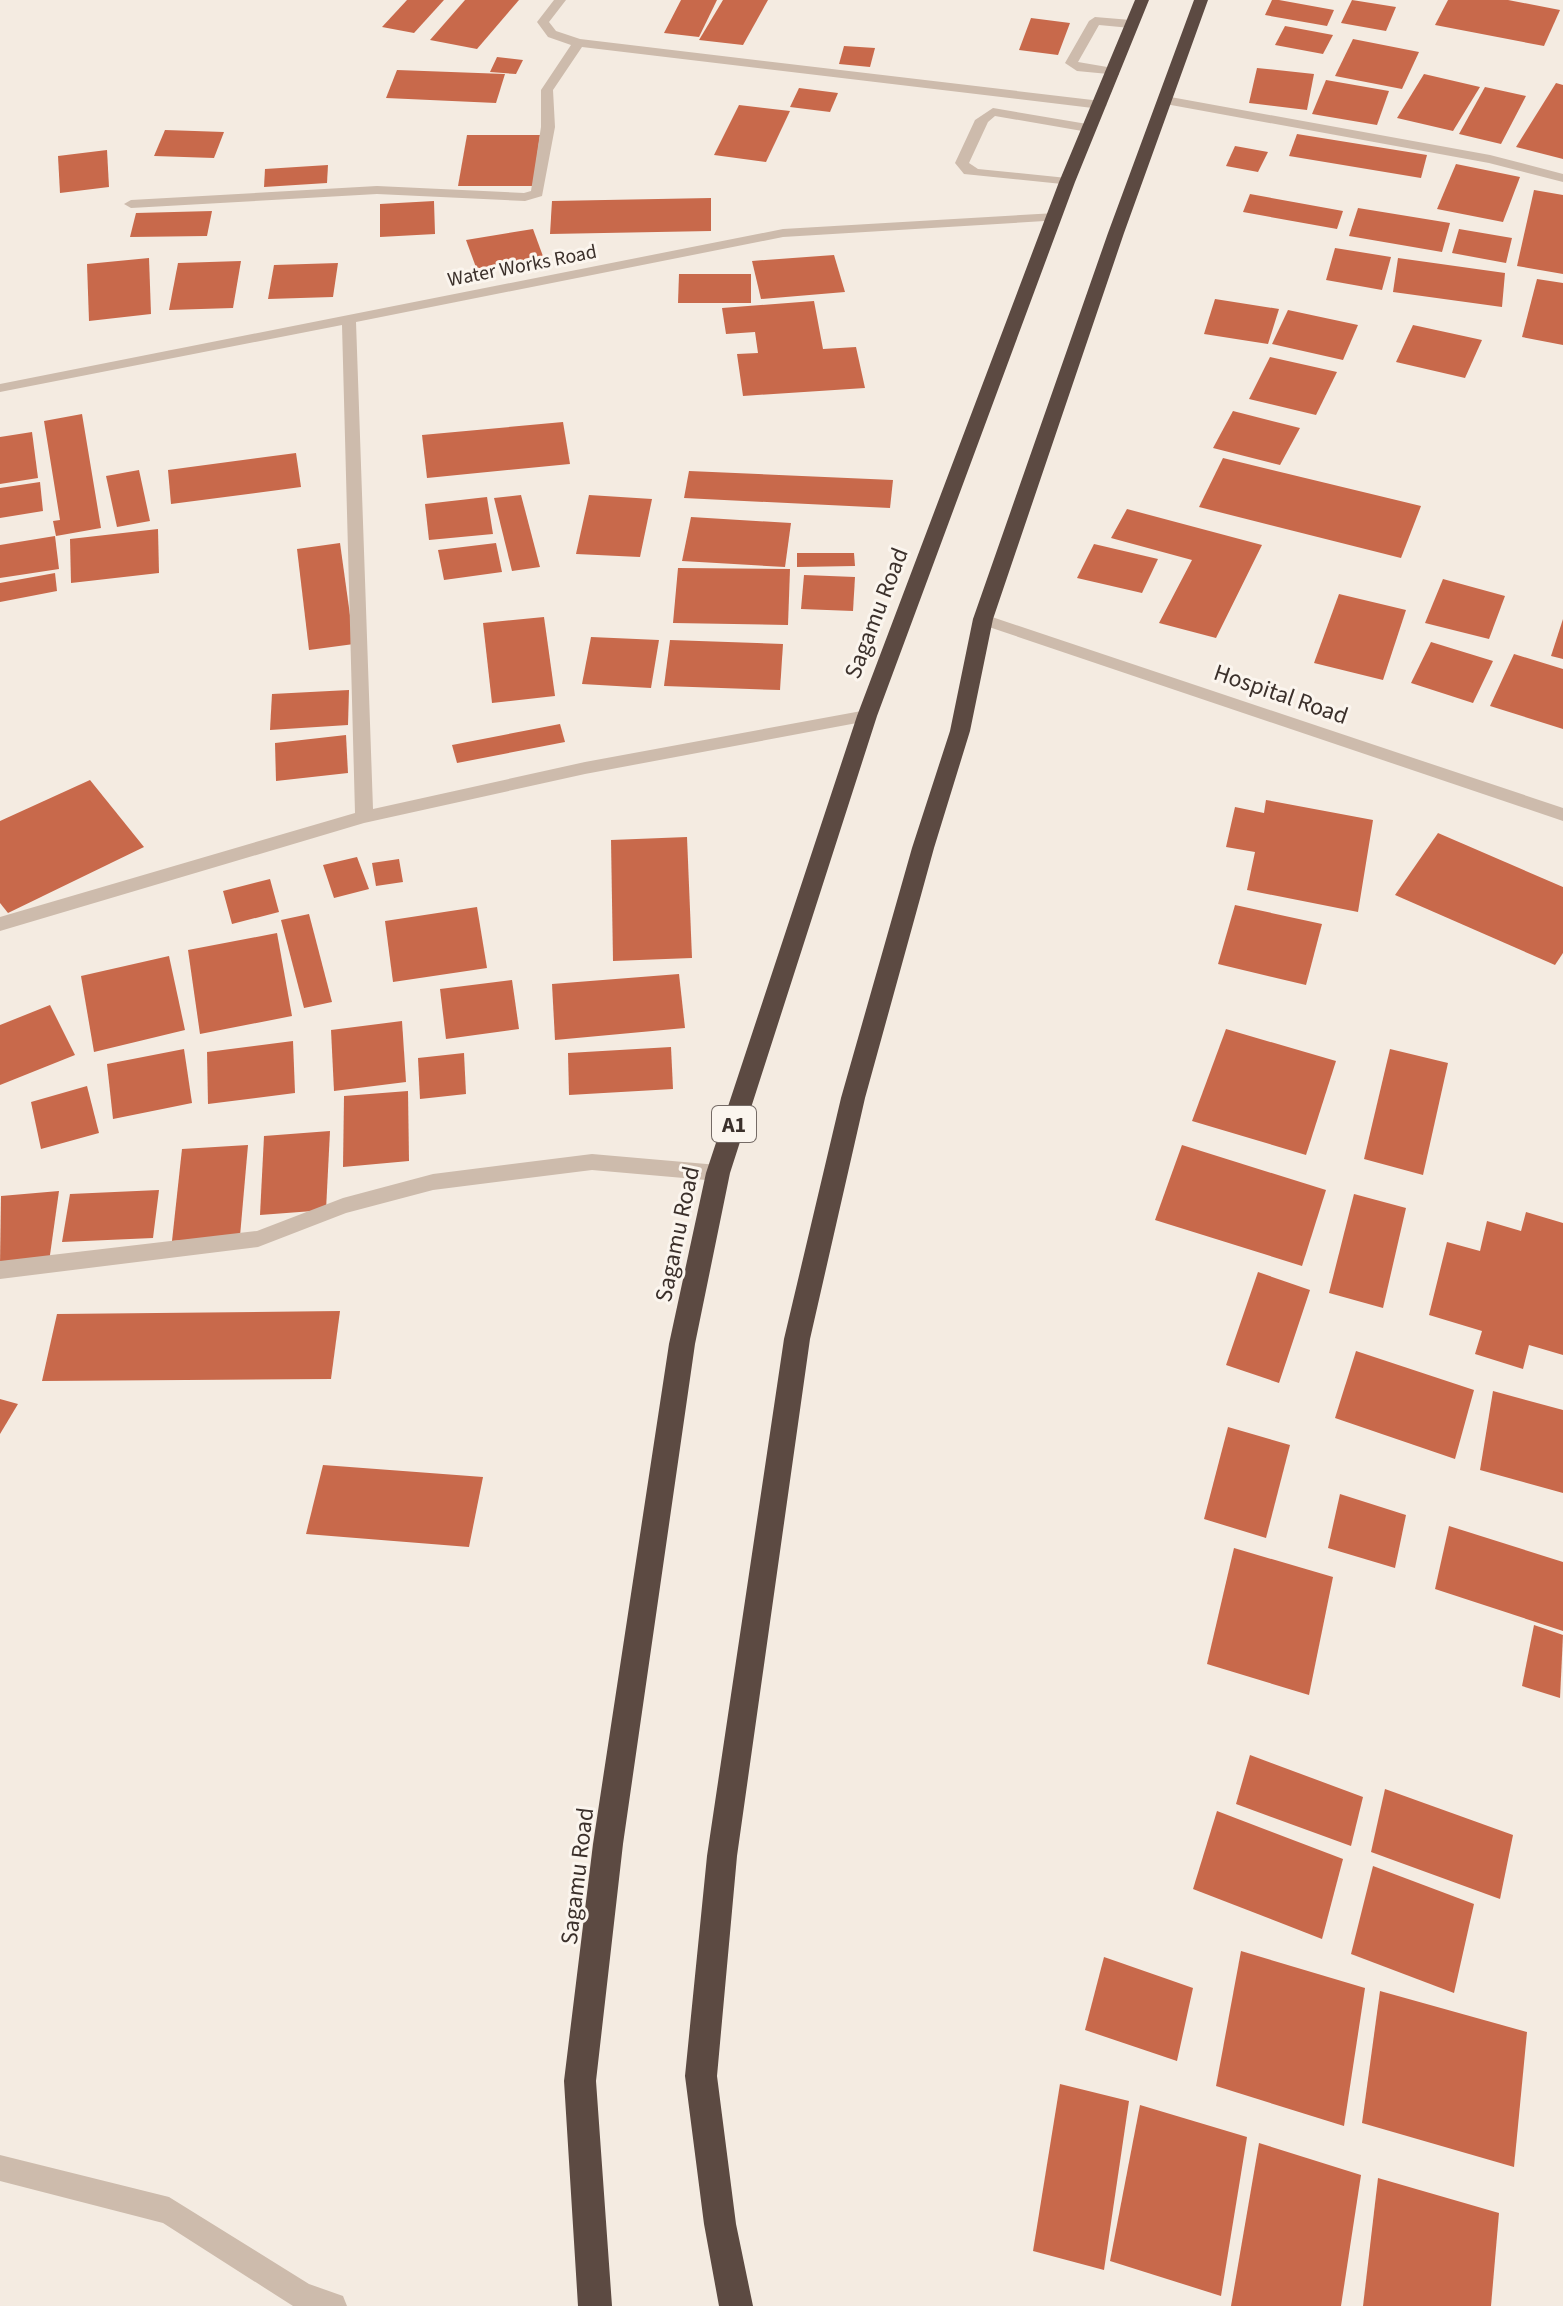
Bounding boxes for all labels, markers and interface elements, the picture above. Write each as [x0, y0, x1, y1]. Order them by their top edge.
street label: Water Works Road [445, 238, 599, 294]
street label: Sagamu Road [835, 542, 918, 684]
street label: Hospital Road [1209, 655, 1353, 734]
road number: A1 [712, 1106, 756, 1142]
street label: Sagamu Road [646, 1163, 709, 1305]
street label: Sagamu Road [552, 1805, 603, 1947]

